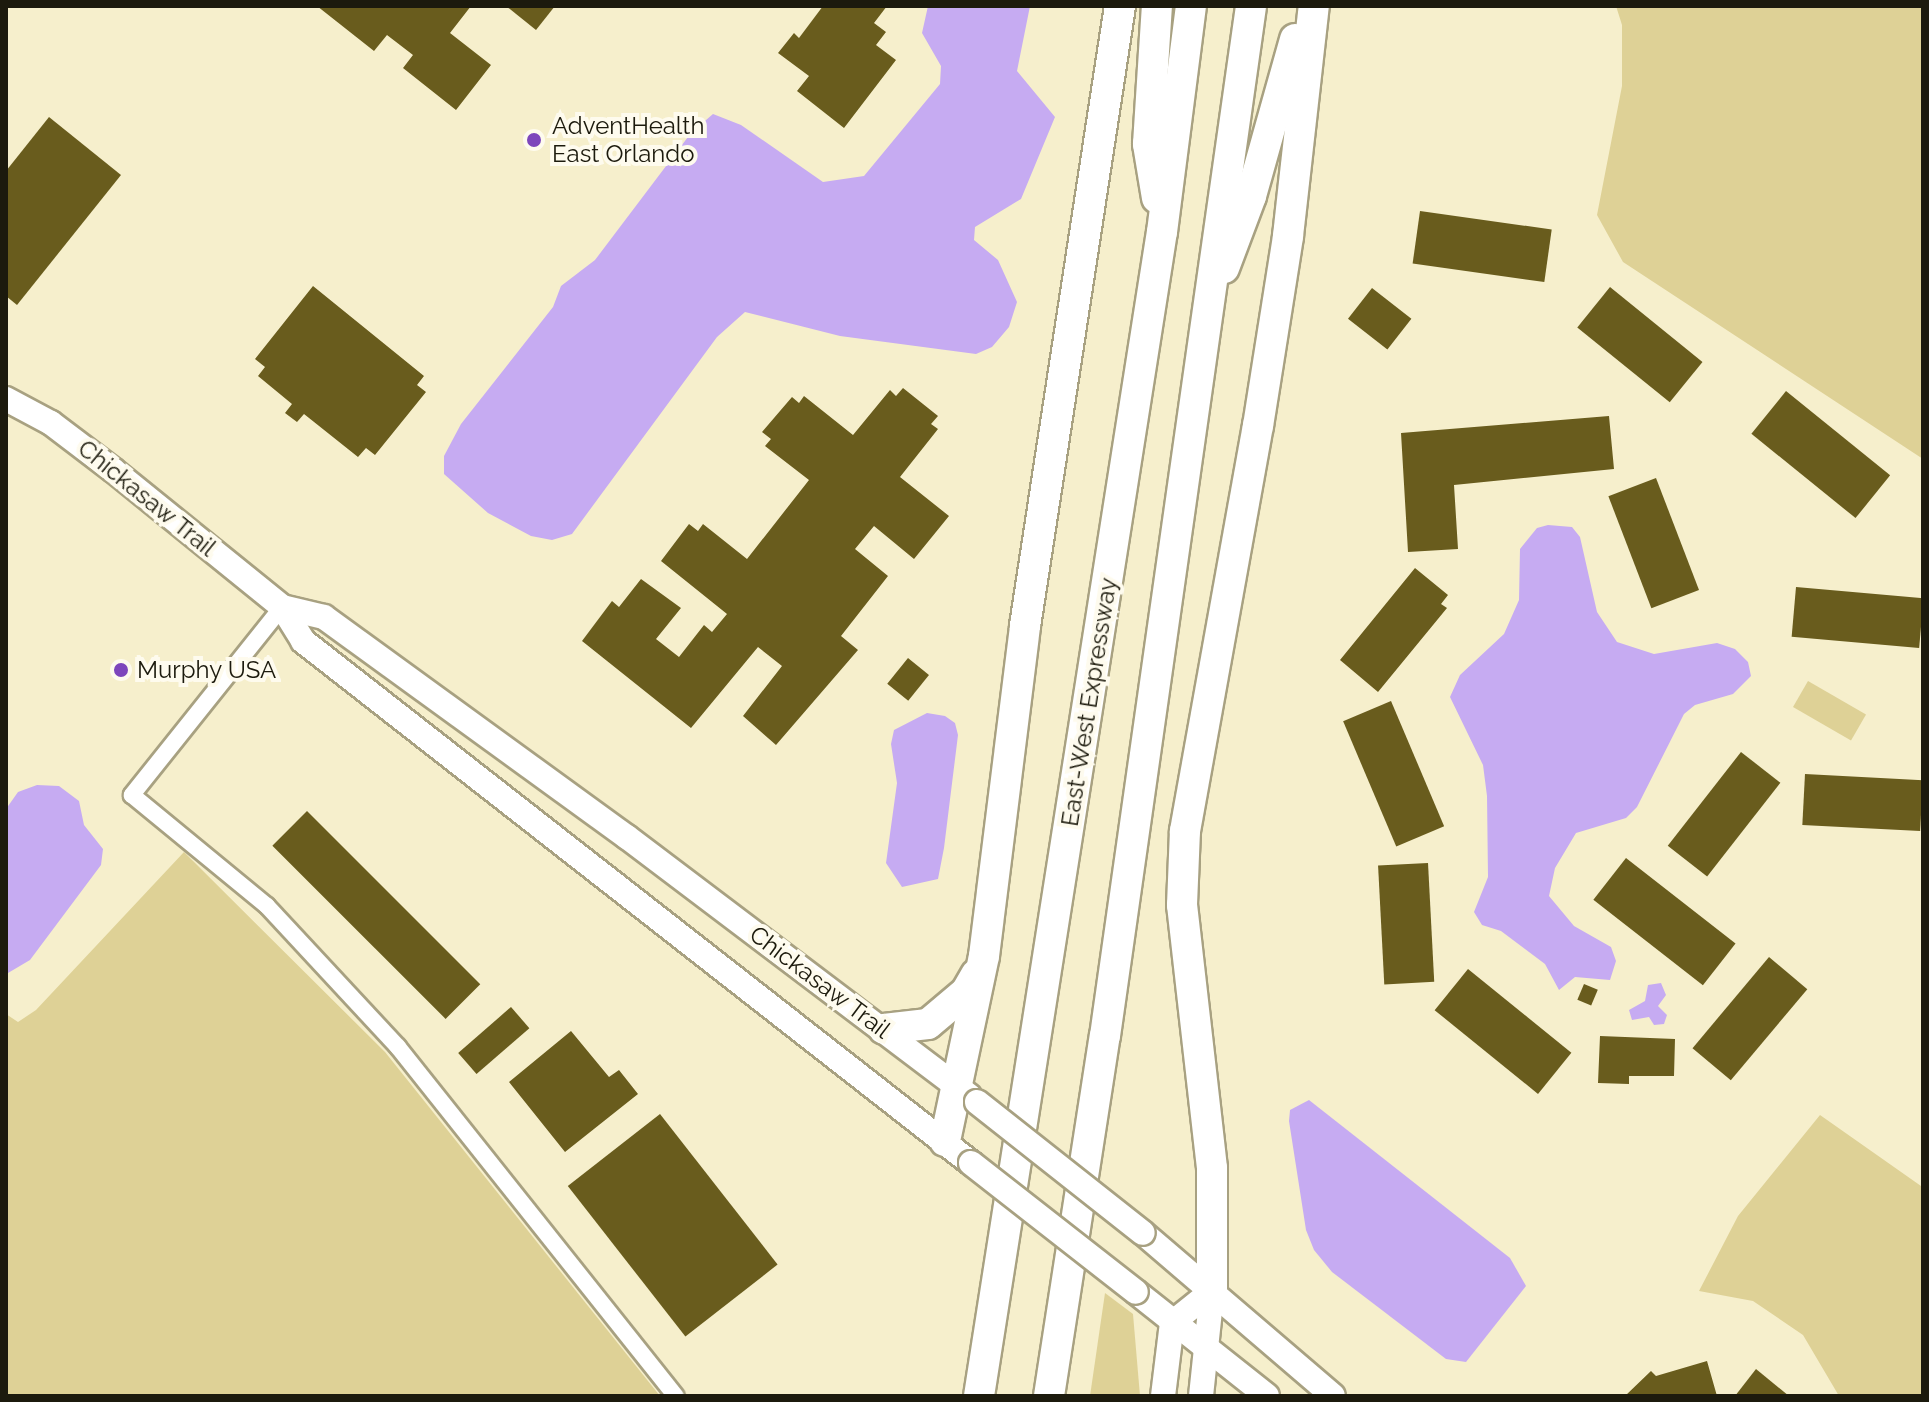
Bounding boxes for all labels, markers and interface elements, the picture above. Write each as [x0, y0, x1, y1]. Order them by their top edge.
place label: AdventHealth East Orlando [552, 112, 704, 168]
marker: AdventHealth East Orlando [523, 129, 545, 151]
street label: Chickasaw Trail [72, 433, 222, 563]
street label: East-West Expressway [1055, 576, 1123, 828]
place label: Murphy USA [137, 656, 277, 684]
marker: Murphy USA [112, 661, 130, 679]
street label: Chickasaw Trail [743, 919, 897, 1045]

